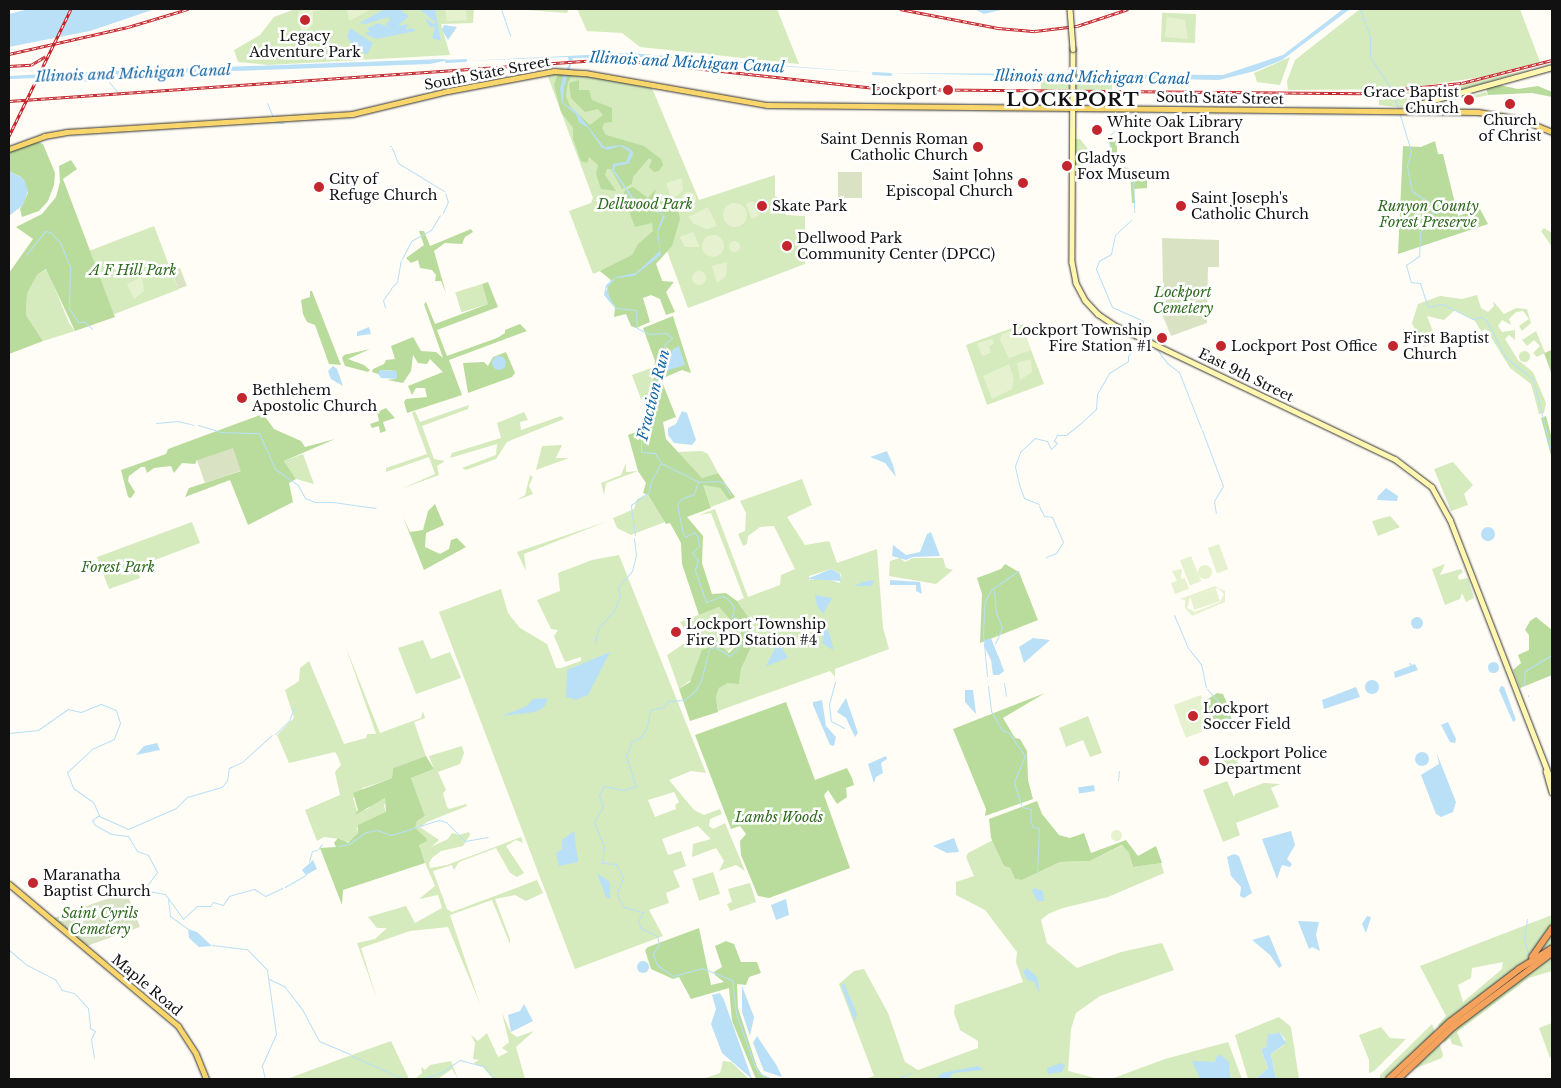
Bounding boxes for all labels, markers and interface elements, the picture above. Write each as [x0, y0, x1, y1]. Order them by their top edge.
marker: Legacy Adventure Park [299, 14, 311, 26]
place label: Legacy Adventure Park [249, 28, 361, 60]
water label: Illinois and Michigan Canal [588, 48, 786, 76]
street label: South State Street [423, 53, 551, 93]
water label: Illinois and Michigan Canal [34, 61, 232, 85]
water label: Illinois and Michigan Canal [993, 66, 1191, 88]
place label: Lockport [871, 82, 937, 98]
marker: Lockport [941, 83, 955, 97]
place label: Grace Baptist Church [1363, 84, 1459, 116]
street label: South State Street [1156, 88, 1284, 108]
district label: LOCKPORT [1005, 89, 1141, 111]
marker: Grace Baptist Church [1463, 94, 1475, 106]
marker: Church of Christ [1504, 98, 1516, 110]
place label: Church of Christ [1479, 112, 1541, 144]
place label: White Oak Library - Lockport Branch [1107, 114, 1243, 146]
marker: White Oak Library - Lockport Branch [1091, 124, 1103, 136]
place label: Saint Dennis Roman Catholic Church [820, 131, 968, 164]
marker: Saint Dennis Roman Catholic Church [972, 141, 984, 153]
place label: Gladys Fox Museum [1077, 150, 1170, 182]
marker: Gladys Fox Museum [1061, 160, 1073, 172]
place label: Saint Johns Episcopal Church [886, 167, 1013, 200]
place label: City of Refuge Church [329, 171, 437, 203]
marker: Saint Johns Episcopal Church [1017, 177, 1029, 189]
marker: City of Refuge Church [313, 181, 325, 193]
place label: Saint Joseph's Catholic Church [1191, 190, 1309, 222]
park label: Dellwood Park [597, 196, 693, 212]
place label: Skate Park [772, 198, 847, 214]
park label: Runyon County Forest Preserve [1377, 198, 1479, 230]
marker: Skate Park [756, 200, 768, 212]
marker: Saint Joseph's Catholic Church [1175, 200, 1187, 212]
place label: Dellwood Park Community Center (DPCC) [797, 230, 996, 262]
marker: Dellwood Park Community Center (DPCC) [781, 240, 793, 252]
park label: A F Hill Park [89, 262, 177, 278]
park label: Lockport Cemetery [1153, 284, 1213, 316]
place label: Lockport Township Fire Station #1 [1011, 322, 1152, 354]
place label: First Baptist Church [1403, 330, 1489, 362]
marker: Lockport Township Fire Station #1 [1156, 332, 1168, 344]
place label: Lockport Post Office [1231, 338, 1378, 354]
marker: Lockport Post Office [1215, 340, 1227, 352]
marker: First Baptist Church [1387, 340, 1399, 352]
street label: East 9th Street [1196, 345, 1296, 405]
water label: Fraction Run [633, 348, 673, 442]
place label: Bethlehem Apostolic Church [252, 382, 377, 414]
marker: Bethlehem Apostolic Church [236, 392, 248, 404]
park label: Forest Park [81, 559, 155, 575]
place label: Lockport Township Fire PD Station #4 [686, 616, 827, 648]
marker: Lockport Township Fire PD Station #4 [670, 626, 682, 638]
place label: Lockport Soccer Field [1203, 700, 1291, 732]
marker: Lockport Soccer Field [1187, 710, 1199, 722]
place label: Lockport Police Department [1214, 745, 1327, 778]
marker: Lockport Police Department [1198, 755, 1210, 767]
park label: Lambs Woods [735, 809, 823, 825]
place label: Maranatha Baptist Church [43, 867, 151, 900]
marker: Maranatha Baptist Church [27, 877, 39, 889]
park label: Saint Cyrils Cemetery [61, 905, 139, 938]
street label: Maple Road [109, 951, 185, 1019]

